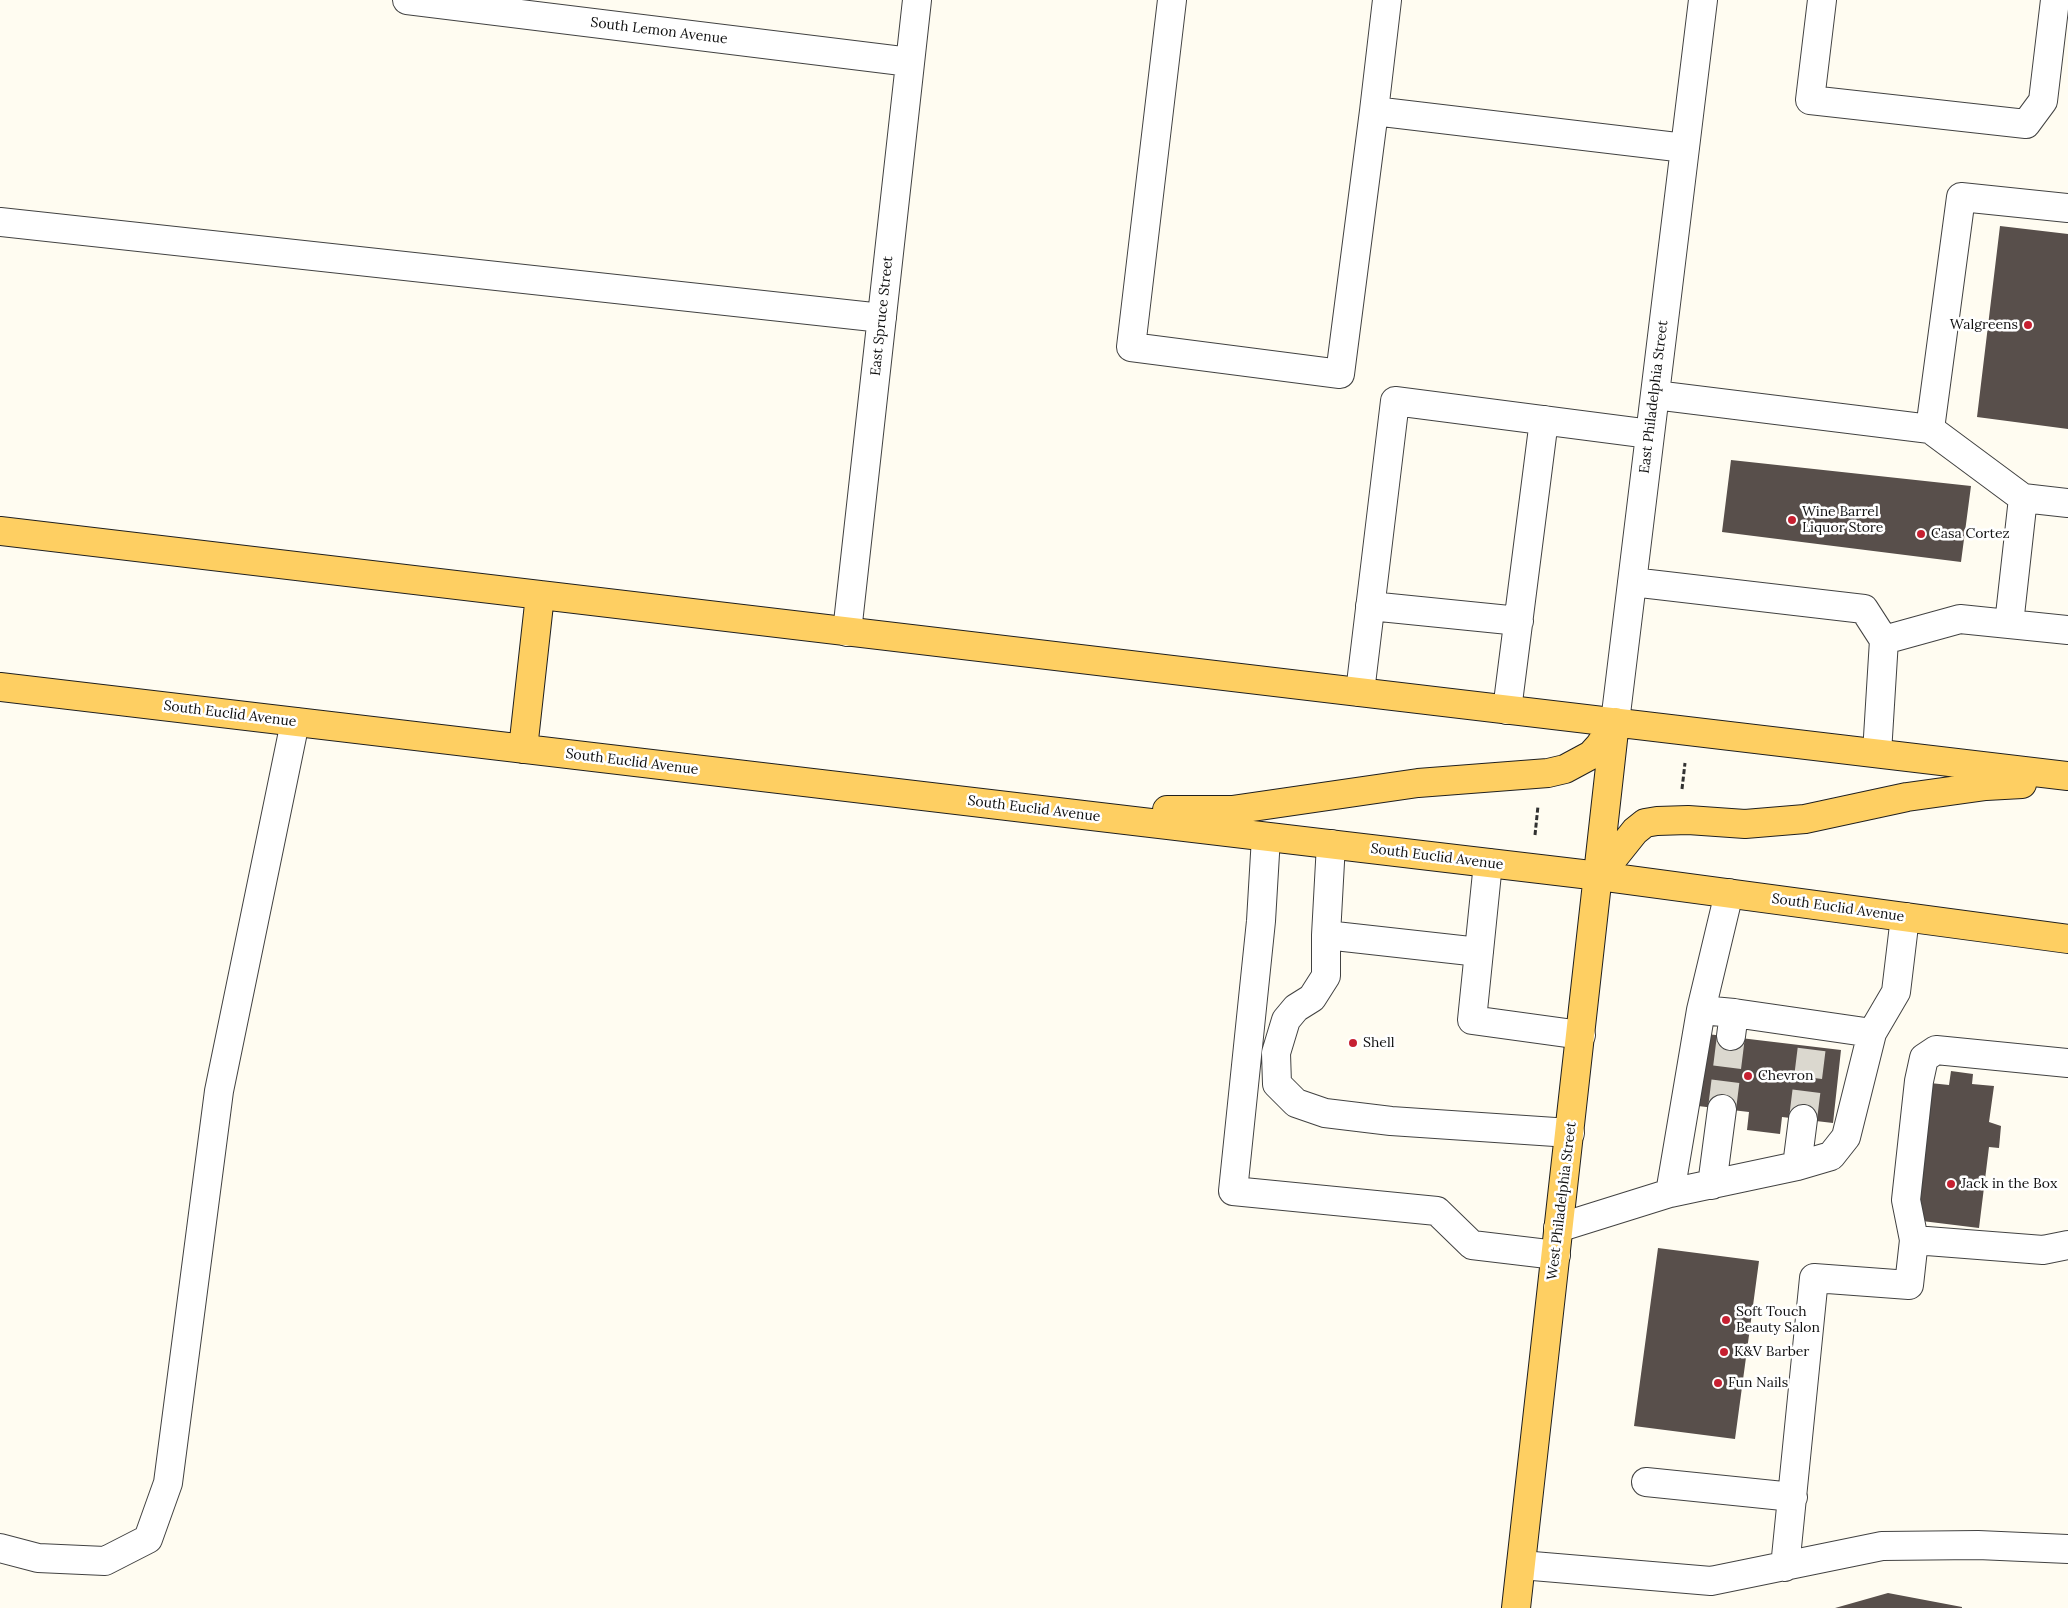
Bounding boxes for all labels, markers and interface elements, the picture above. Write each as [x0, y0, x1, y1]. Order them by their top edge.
street label: South Lemon Avenue [589, 14, 729, 48]
street label: East Spruce Street [867, 255, 897, 377]
place label: Walgreens [1950, 317, 2018, 333]
street label: East Philadelphia Street [1636, 319, 1672, 475]
marker: Walgreens [2022, 319, 2034, 331]
place label: Wine Barrel Liquor Store [1802, 504, 1883, 536]
marker: Wine Barrel Liquor Store [1786, 514, 1798, 526]
place label: Casa Cortez [1931, 526, 2010, 542]
marker: Casa Cortez [1915, 528, 1927, 540]
street label: South Euclid Avenue [163, 698, 297, 730]
street label: South Euclid Avenue [565, 746, 699, 778]
street label: South Euclid Avenue [967, 793, 1101, 825]
street label: South Euclid Avenue [1370, 841, 1504, 873]
street label: South Euclid Avenue [1771, 890, 1905, 926]
place label: Shell [1363, 1035, 1395, 1051]
marker: Shell [1347, 1037, 1359, 1049]
place label: Chevron [1758, 1068, 1813, 1084]
marker: Chevron [1742, 1070, 1754, 1082]
street label: West Philadelphia Street [1544, 1121, 1580, 1281]
place label: Jack in the Box [1961, 1176, 2057, 1192]
marker: Jack in the Box [1945, 1178, 1957, 1190]
place label: Soft Touch Beauty Salon [1736, 1304, 1820, 1336]
marker: Soft Touch Beauty Salon [1720, 1314, 1732, 1326]
place label: K&V Barber [1734, 1344, 1809, 1360]
marker: K&V Barber [1718, 1346, 1730, 1358]
place label: Fun Nails [1728, 1375, 1788, 1391]
marker: Fun Nails [1712, 1377, 1724, 1389]

